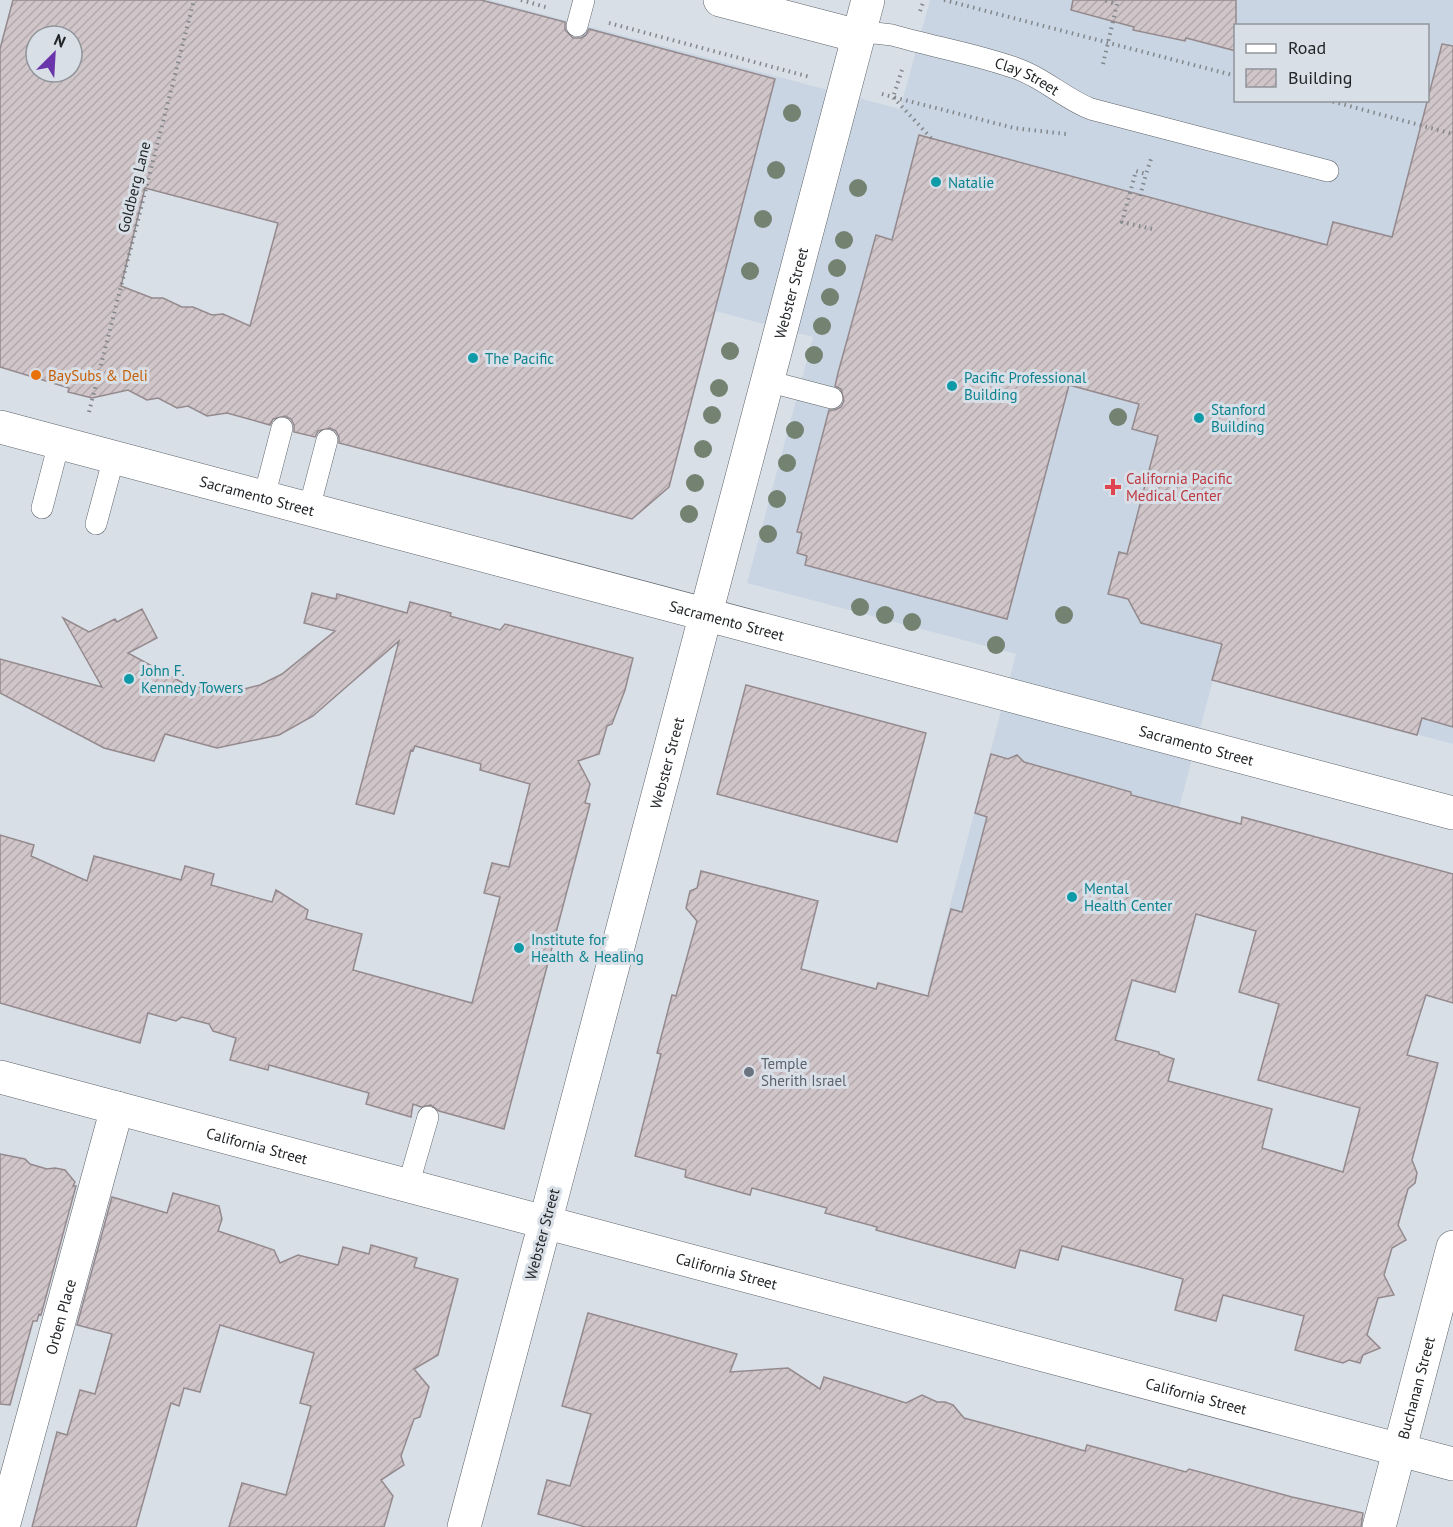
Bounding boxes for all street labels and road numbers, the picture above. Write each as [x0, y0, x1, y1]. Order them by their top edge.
street label: Clay Street [993, 53, 1063, 99]
street label: Goldberg Lane [113, 139, 155, 235]
street label: Webster Street [769, 245, 812, 341]
street label: Sacramento Street [198, 471, 317, 520]
street label: Sacramento Street [667, 596, 786, 644]
street label: Webster Street [645, 715, 688, 811]
street label: Sacramento Street [1137, 721, 1256, 769]
street label: California Street [204, 1123, 310, 1168]
street label: Webster Street [521, 1186, 563, 1282]
street label: California Street [674, 1248, 779, 1293]
street label: Orben Place [41, 1277, 80, 1357]
street label: Buchanan Street [1393, 1334, 1438, 1441]
street label: California Street [1144, 1373, 1249, 1418]

